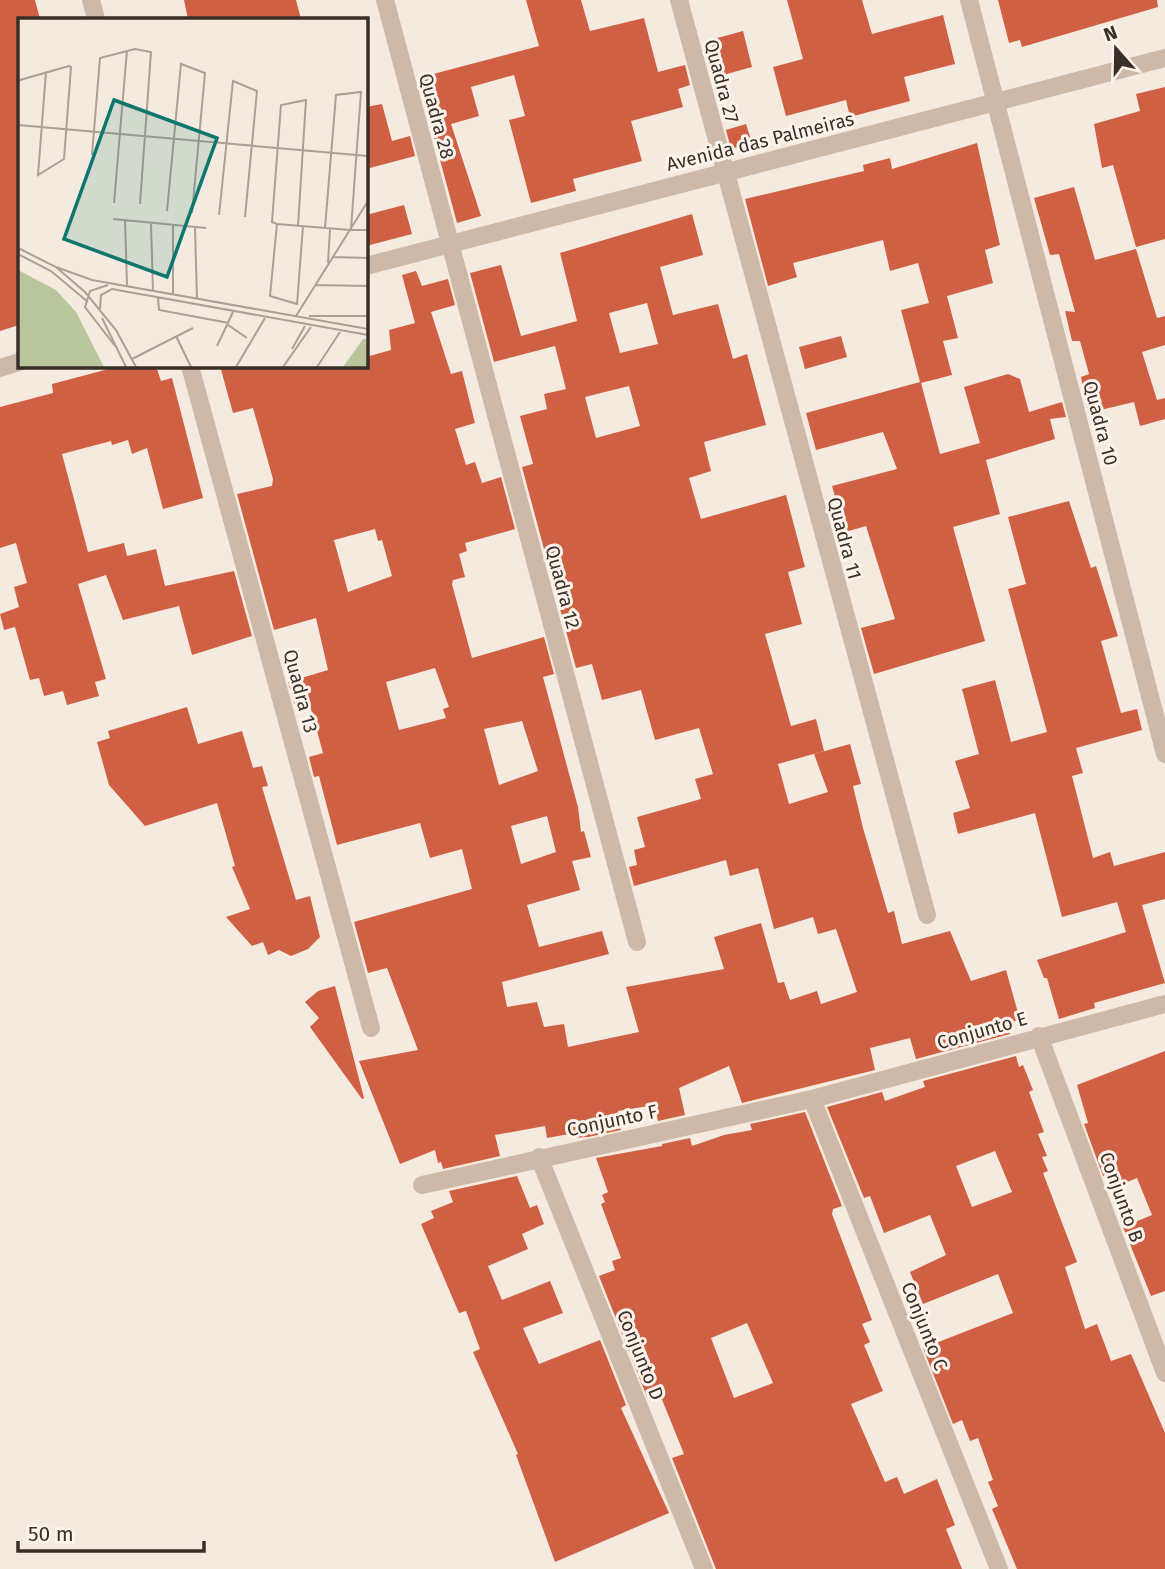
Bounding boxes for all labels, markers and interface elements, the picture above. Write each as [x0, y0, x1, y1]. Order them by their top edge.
north arrow [1081, 14, 1151, 84]
inset map [18, 18, 368, 368]
text: N [1100, 21, 1120, 46]
street label: Quadra 27 [699, 37, 744, 125]
street label: Quadra 28 [414, 71, 459, 162]
street label: Avenida das Palmeiras [664, 107, 856, 176]
street label: Quadra 10 [1078, 378, 1123, 468]
street label: Quadra 11 [823, 495, 867, 582]
street label: Quadra 12 [540, 543, 585, 631]
street label: Quadra 13 [278, 647, 323, 735]
street label: Conjunto E [934, 1007, 1030, 1054]
street label: Conjunto F [565, 1100, 660, 1141]
street label: Conjunto B [1095, 1149, 1148, 1245]
street label: Conjunto C [896, 1279, 953, 1374]
street label: Conjunto D [612, 1307, 669, 1404]
scale bar [18, 1510, 203, 1554]
text: 50 m [28, 1521, 74, 1547]

